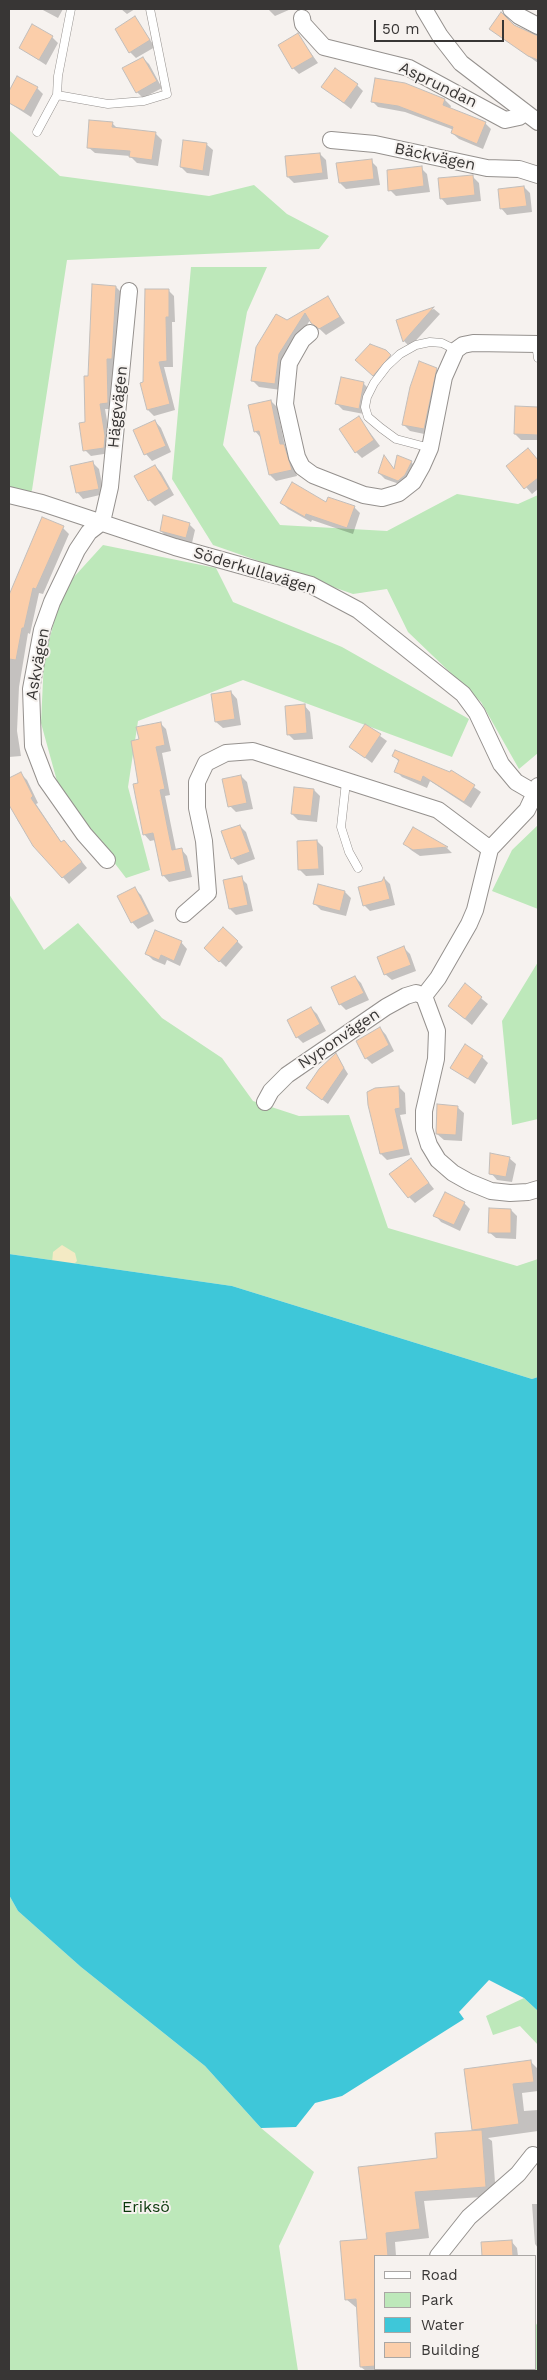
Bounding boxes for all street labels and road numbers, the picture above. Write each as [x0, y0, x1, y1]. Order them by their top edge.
street label: Asprundan [396, 58, 480, 112]
street label: Bäckvägen [393, 139, 477, 175]
street label: Häggvägen [104, 365, 132, 449]
street label: Söderkullavägen [191, 543, 319, 599]
street label: Askvägen [22, 626, 54, 702]
street label: Nyponvägen [295, 1005, 383, 1073]

